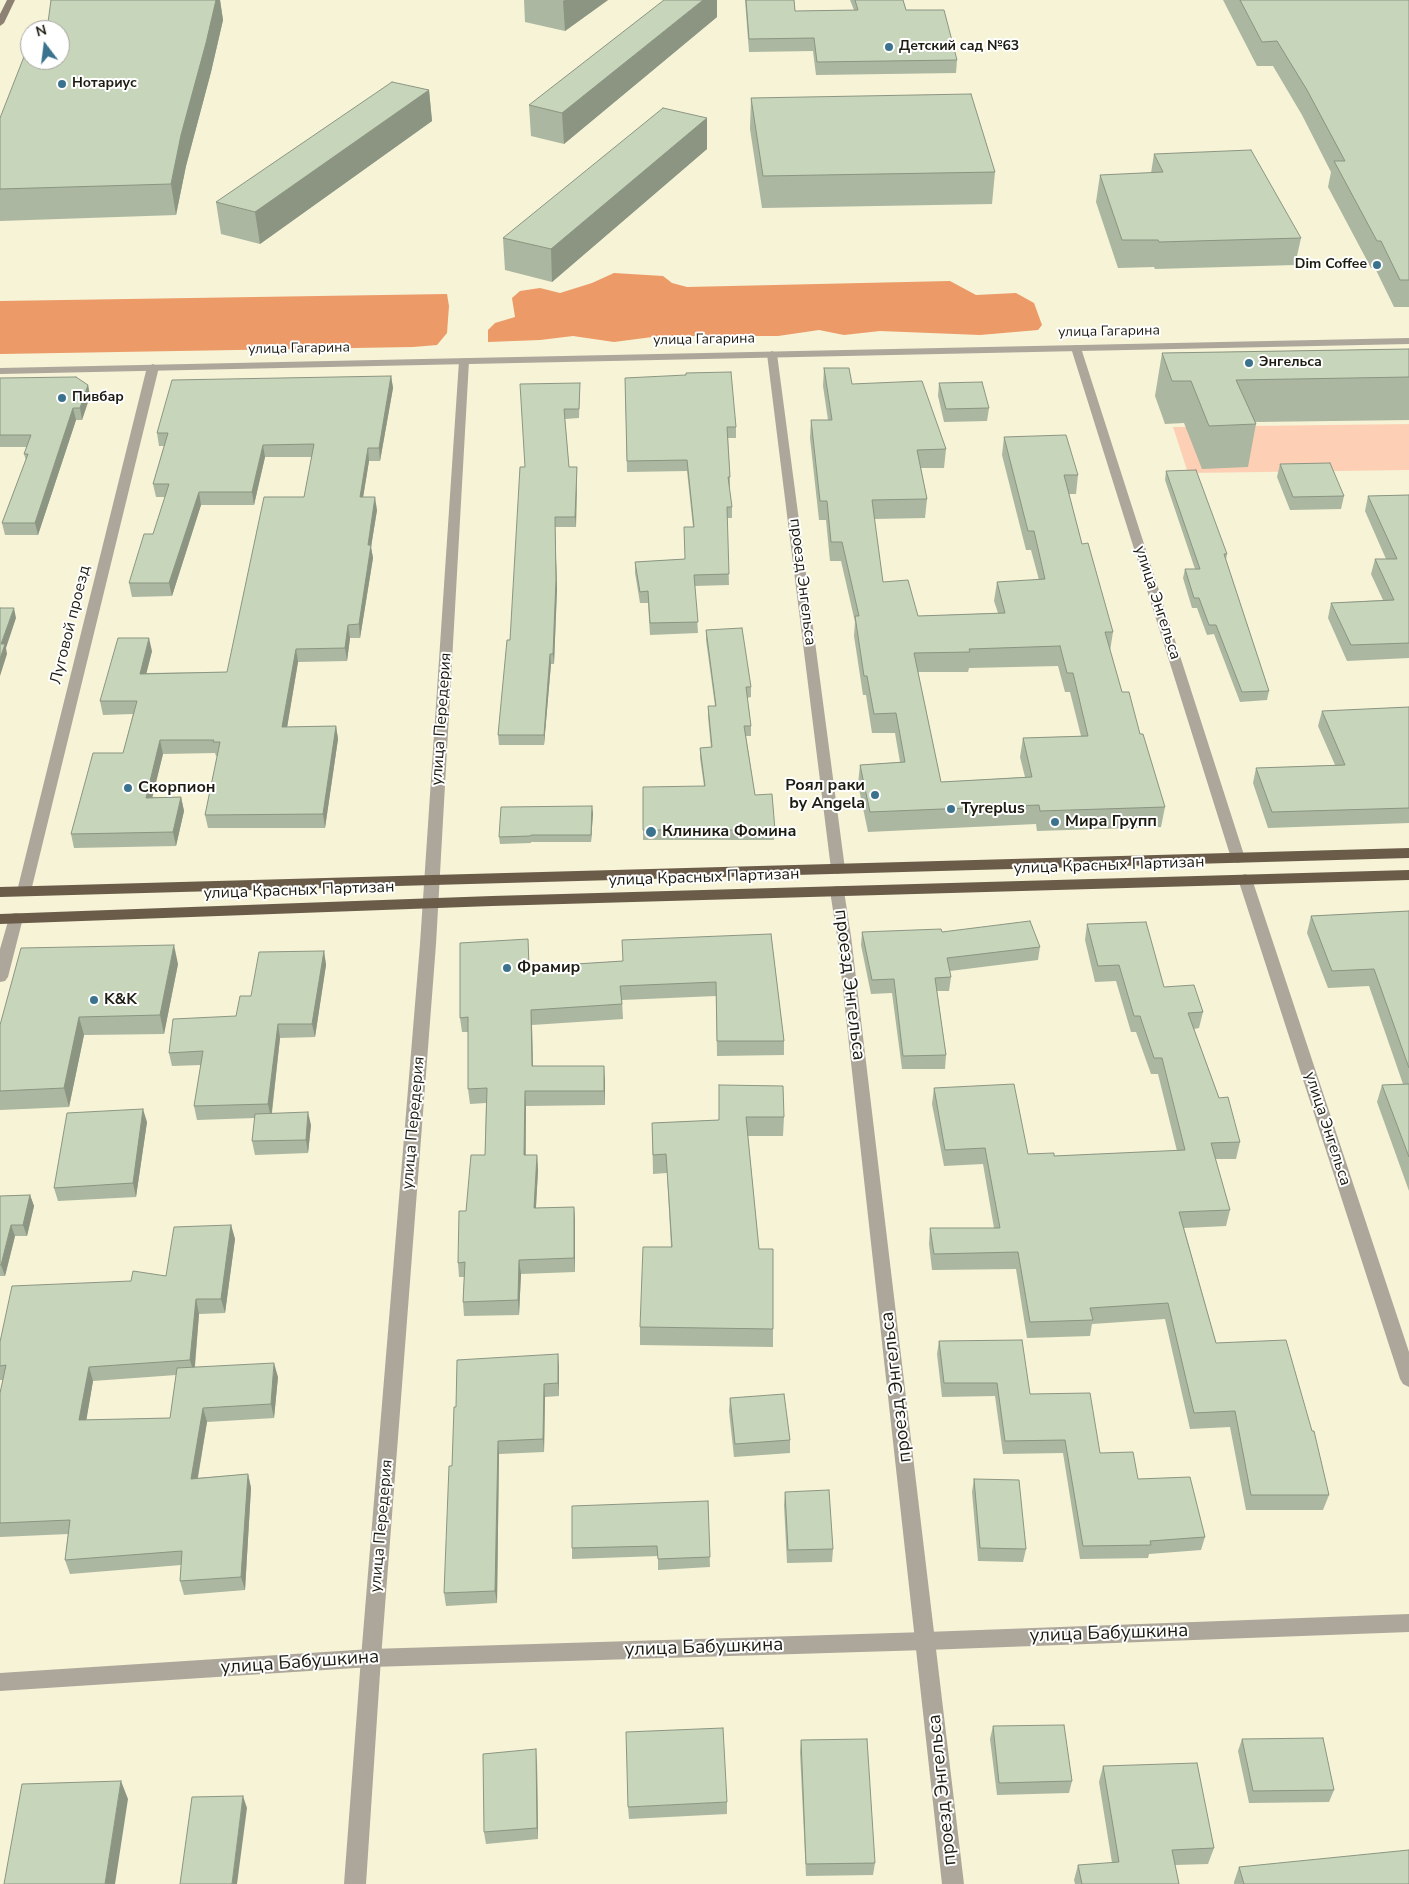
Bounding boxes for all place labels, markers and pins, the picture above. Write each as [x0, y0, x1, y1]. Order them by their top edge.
place label: Детский сад №63 [899, 39, 1019, 55]
marker: Детский сад №63 [883, 41, 895, 53]
place label: Нотариус [72, 76, 137, 92]
marker: Нотариус [56, 78, 68, 90]
place label: Dim Coffee [1295, 257, 1367, 273]
marker: Dim Coffee [1371, 259, 1383, 271]
place label: Энгельса [1259, 355, 1322, 371]
marker: Энгельса [1243, 357, 1255, 369]
place label: Пивбар [72, 390, 124, 406]
marker: Пивбар [56, 392, 68, 404]
place label: Роял раки by Angela [785, 776, 865, 814]
place label: Скорпион [138, 778, 216, 798]
marker: Скорпион [122, 782, 134, 794]
marker: Роял раки by Angela [869, 789, 881, 801]
place label: Tyreplus [961, 799, 1025, 819]
marker: Tyreplus [945, 803, 957, 815]
place label: Мира Групп [1065, 812, 1157, 832]
marker: Мира Групп [1049, 816, 1061, 828]
place label: Клиника Фомина [662, 822, 797, 842]
marker: Клиника Фомина [644, 825, 658, 839]
place label: Фрамир [517, 958, 580, 978]
marker: Фрамир [501, 962, 513, 974]
place label: K&K [104, 990, 137, 1010]
marker: K&K [88, 994, 100, 1006]

